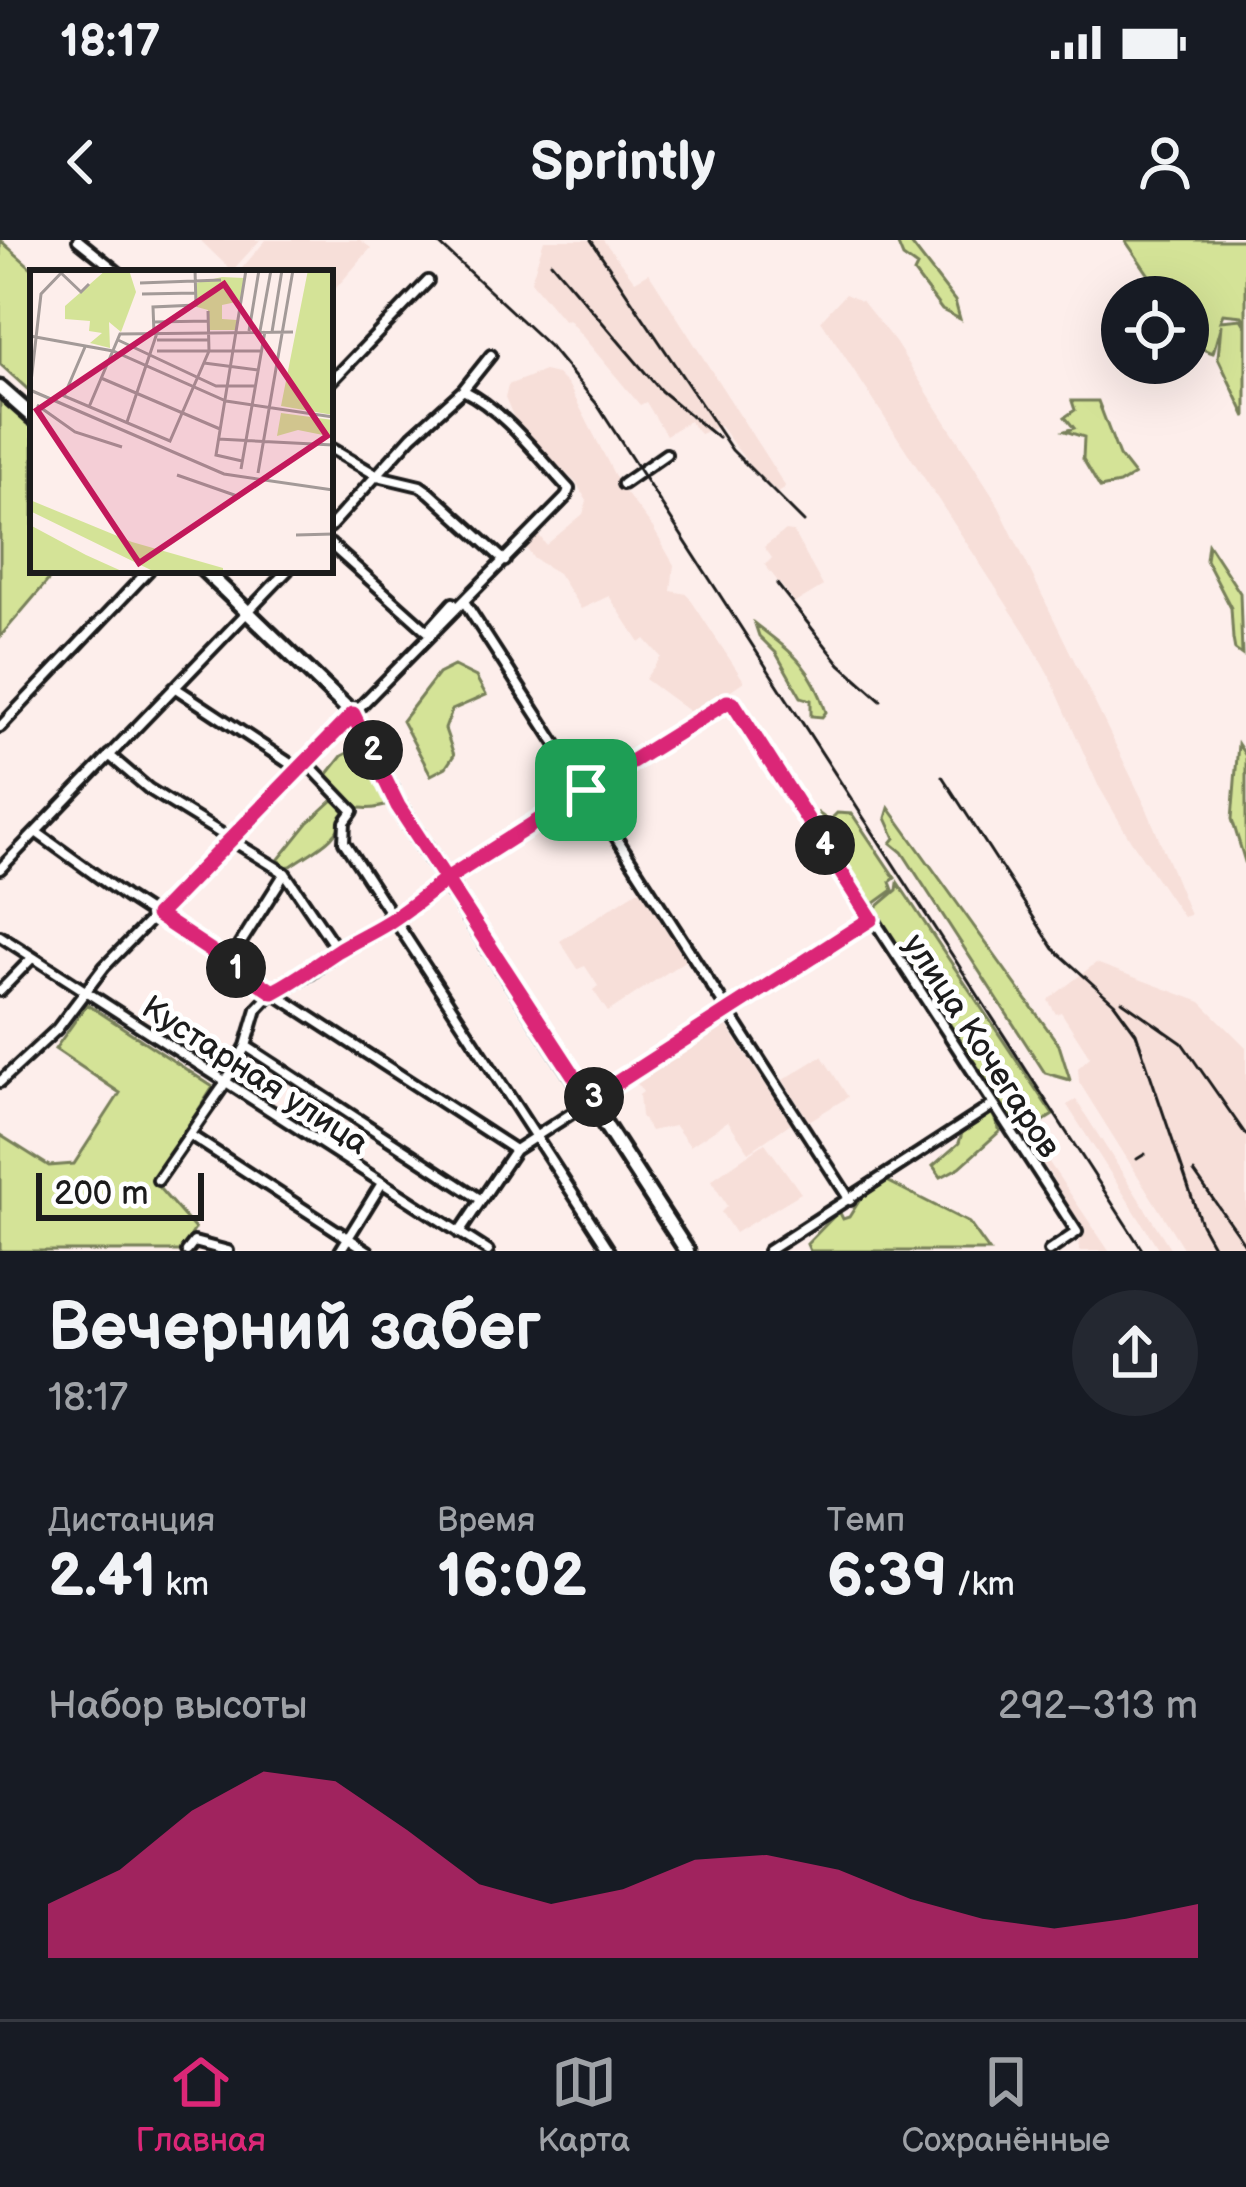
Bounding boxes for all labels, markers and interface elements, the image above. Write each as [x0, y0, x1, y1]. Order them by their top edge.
text: 18:17 [60, 15, 161, 70]
icon: back [48, 129, 114, 195]
icon: person [1132, 129, 1198, 195]
text: Sprintly [530, 130, 716, 195]
inset map [30, 270, 333, 573]
map controls [1101, 276, 1209, 384]
button: locate [1101, 276, 1209, 384]
pin: 2 [343, 720, 403, 780]
text: 2 [363, 730, 383, 770]
pin [535, 739, 637, 841]
icon: arrive [553, 757, 619, 823]
pin: 4 [795, 815, 855, 875]
text: 4 [815, 825, 835, 865]
street label: улица Кочегаров [894, 927, 1069, 1166]
pin: 1 [206, 938, 266, 998]
text: 1 [229, 948, 243, 988]
street label: Кустарная улица [134, 987, 376, 1164]
pin: 3 [564, 1067, 624, 1127]
text: 3 [584, 1077, 604, 1117]
scale bar [36, 1167, 204, 1220]
text: 200 m [54, 1174, 148, 1214]
text: Вечерний забег [48, 1290, 541, 1369]
button: share [1072, 1290, 1198, 1416]
text: 18:17 [48, 1375, 128, 1422]
text: Дистанция [48, 1501, 215, 1541]
text: Время [437, 1501, 535, 1541]
text: Темп [827, 1501, 905, 1541]
text: 2.41 [48, 1541, 157, 1613]
text: 16:02 [437, 1541, 587, 1613]
text: 6:39 [827, 1541, 948, 1613]
text: km [157, 1565, 209, 1605]
text: /km [948, 1565, 1015, 1605]
text: Набор высоты [48, 1683, 308, 1730]
text: 292–313 m [998, 1683, 1198, 1730]
tab: Главная [136, 2049, 266, 2161]
tab: Карта [537, 2049, 630, 2161]
tab: Сохранённые [902, 2049, 1110, 2161]

